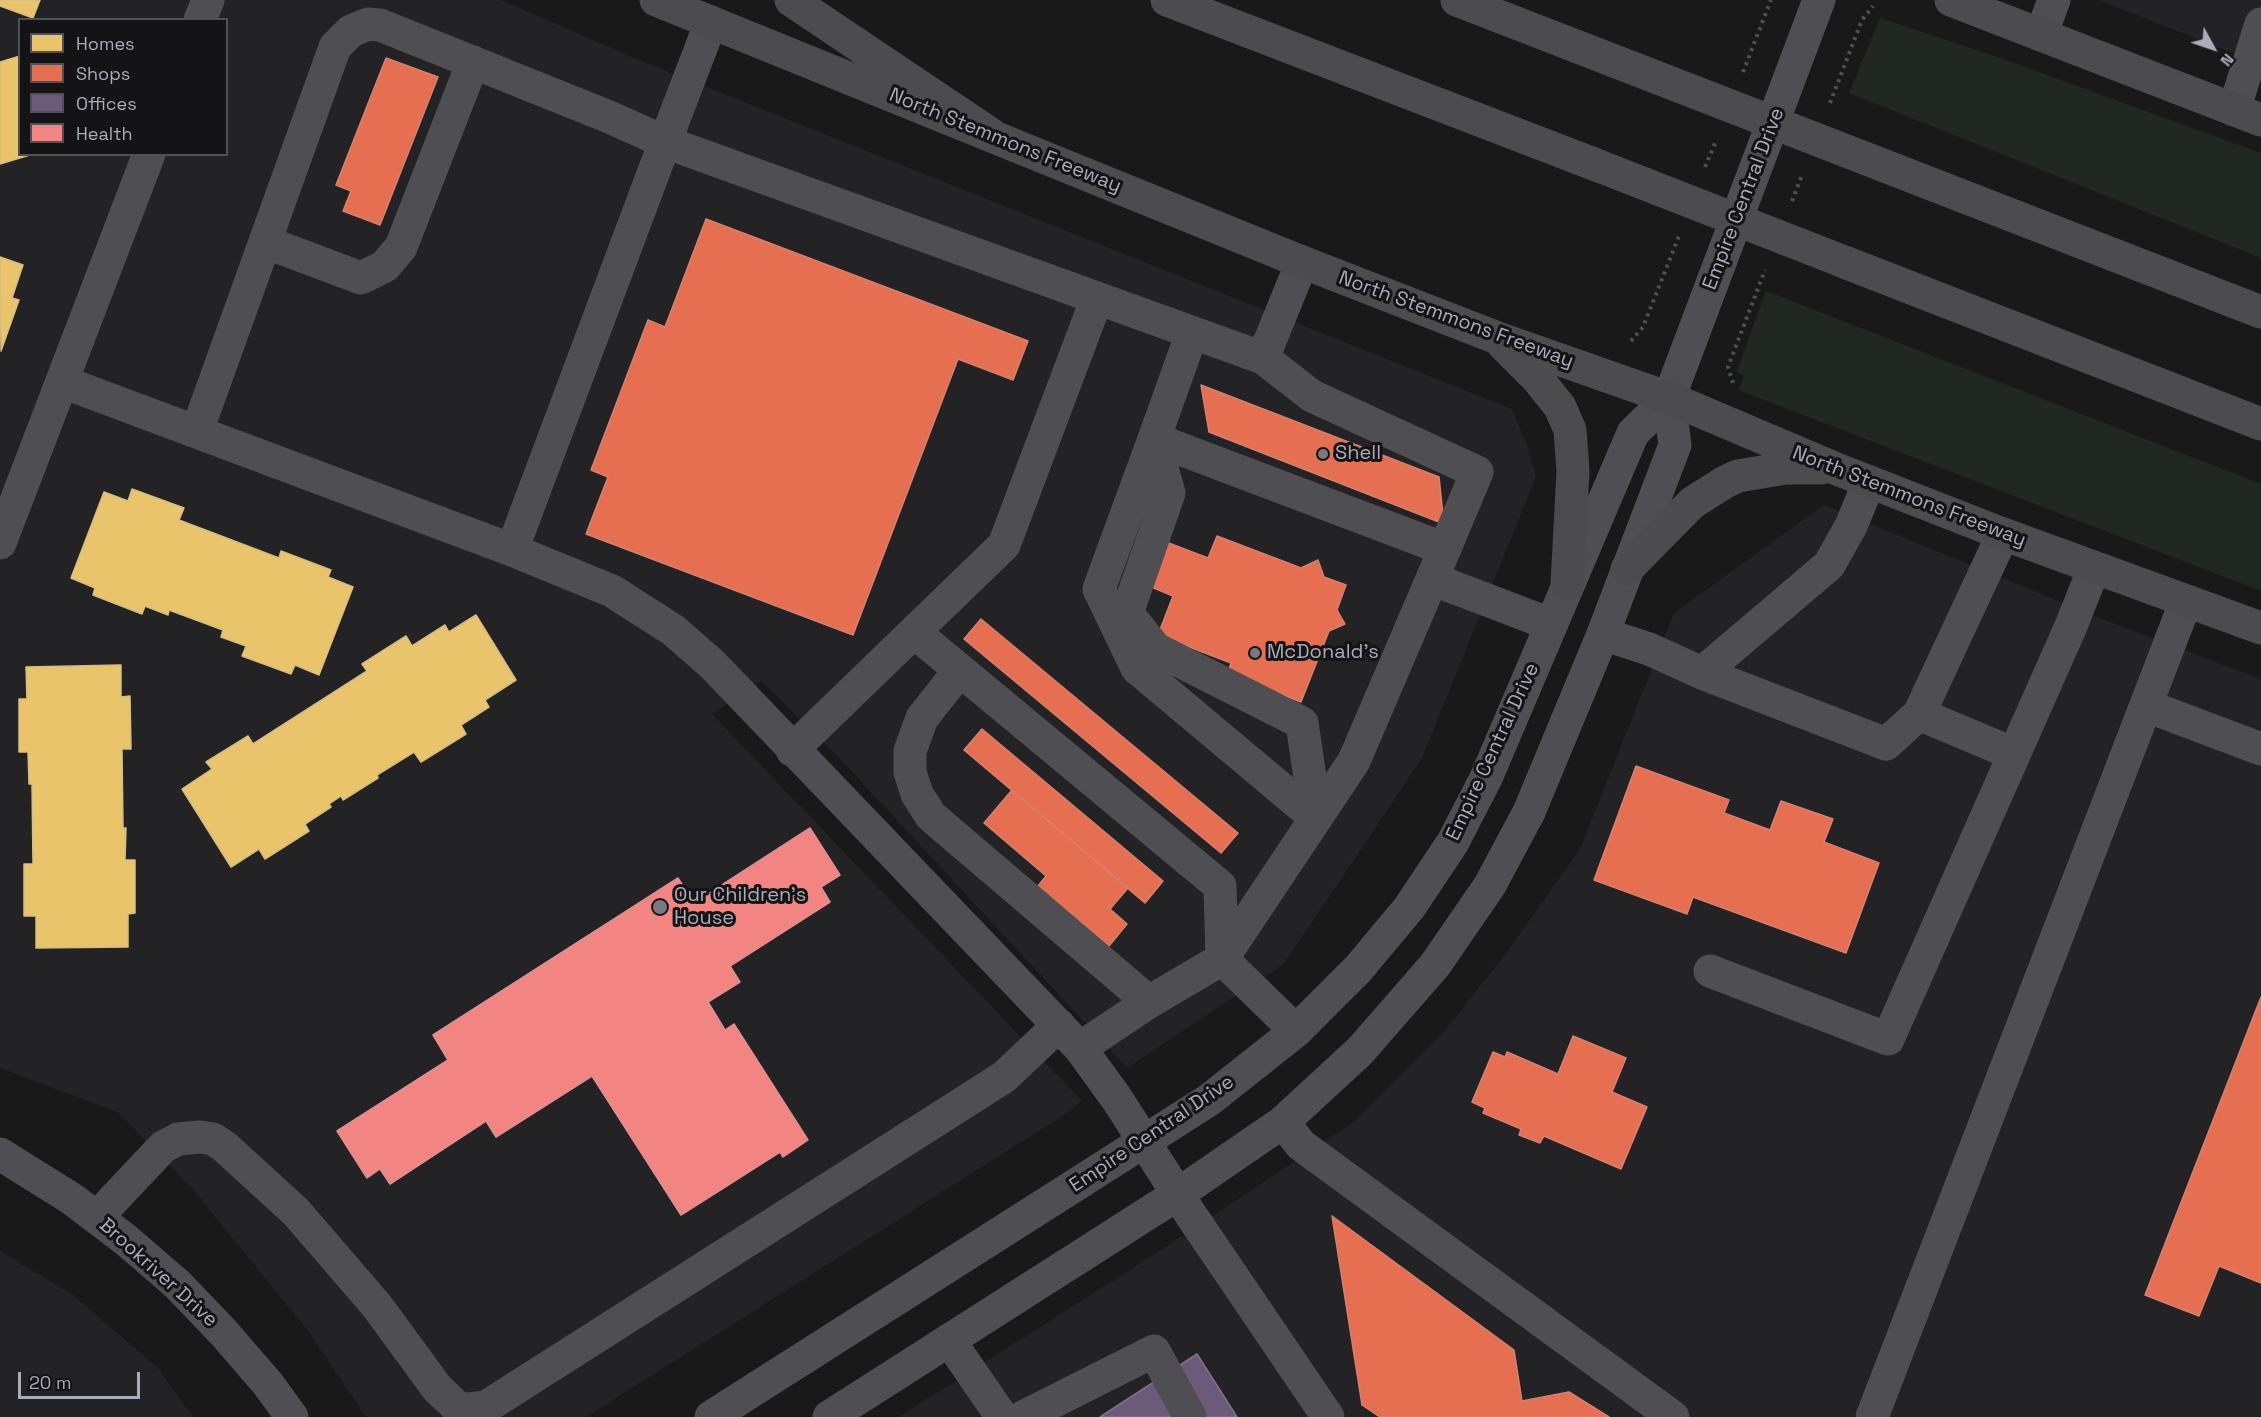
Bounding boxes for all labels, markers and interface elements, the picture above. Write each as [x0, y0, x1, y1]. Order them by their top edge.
legend [18, 18, 228, 156]
north arrow [2183, 18, 2243, 78]
text: Homes [76, 32, 135, 55]
text: N [2216, 49, 2239, 71]
text: Shops [76, 62, 130, 85]
street label: North Stemmons Freeway [885, 83, 1125, 199]
text: Offices [76, 92, 137, 115]
street label: Empire Central Drive [1698, 105, 1790, 293]
text: Health [76, 122, 133, 145]
street label: North Stemmons Freeway [1335, 266, 1577, 374]
street label: North Stemmons Freeway [1789, 441, 2029, 553]
place label: Shell [1335, 442, 1381, 466]
marker: Shell [1316, 447, 1330, 461]
place label: McDonald's [1267, 641, 1379, 665]
marker: McDonald's [1248, 646, 1262, 660]
street label: Empire Central Drive [1441, 660, 1545, 844]
place label: Our Children's House [674, 884, 806, 931]
marker: Our Children's House [651, 898, 669, 916]
street label: Empire Central Drive [1065, 1070, 1239, 1198]
street label: Brookriver Drive [94, 1214, 222, 1332]
scale bar [21, 1360, 142, 1398]
text: 20 m [29, 1371, 72, 1394]

